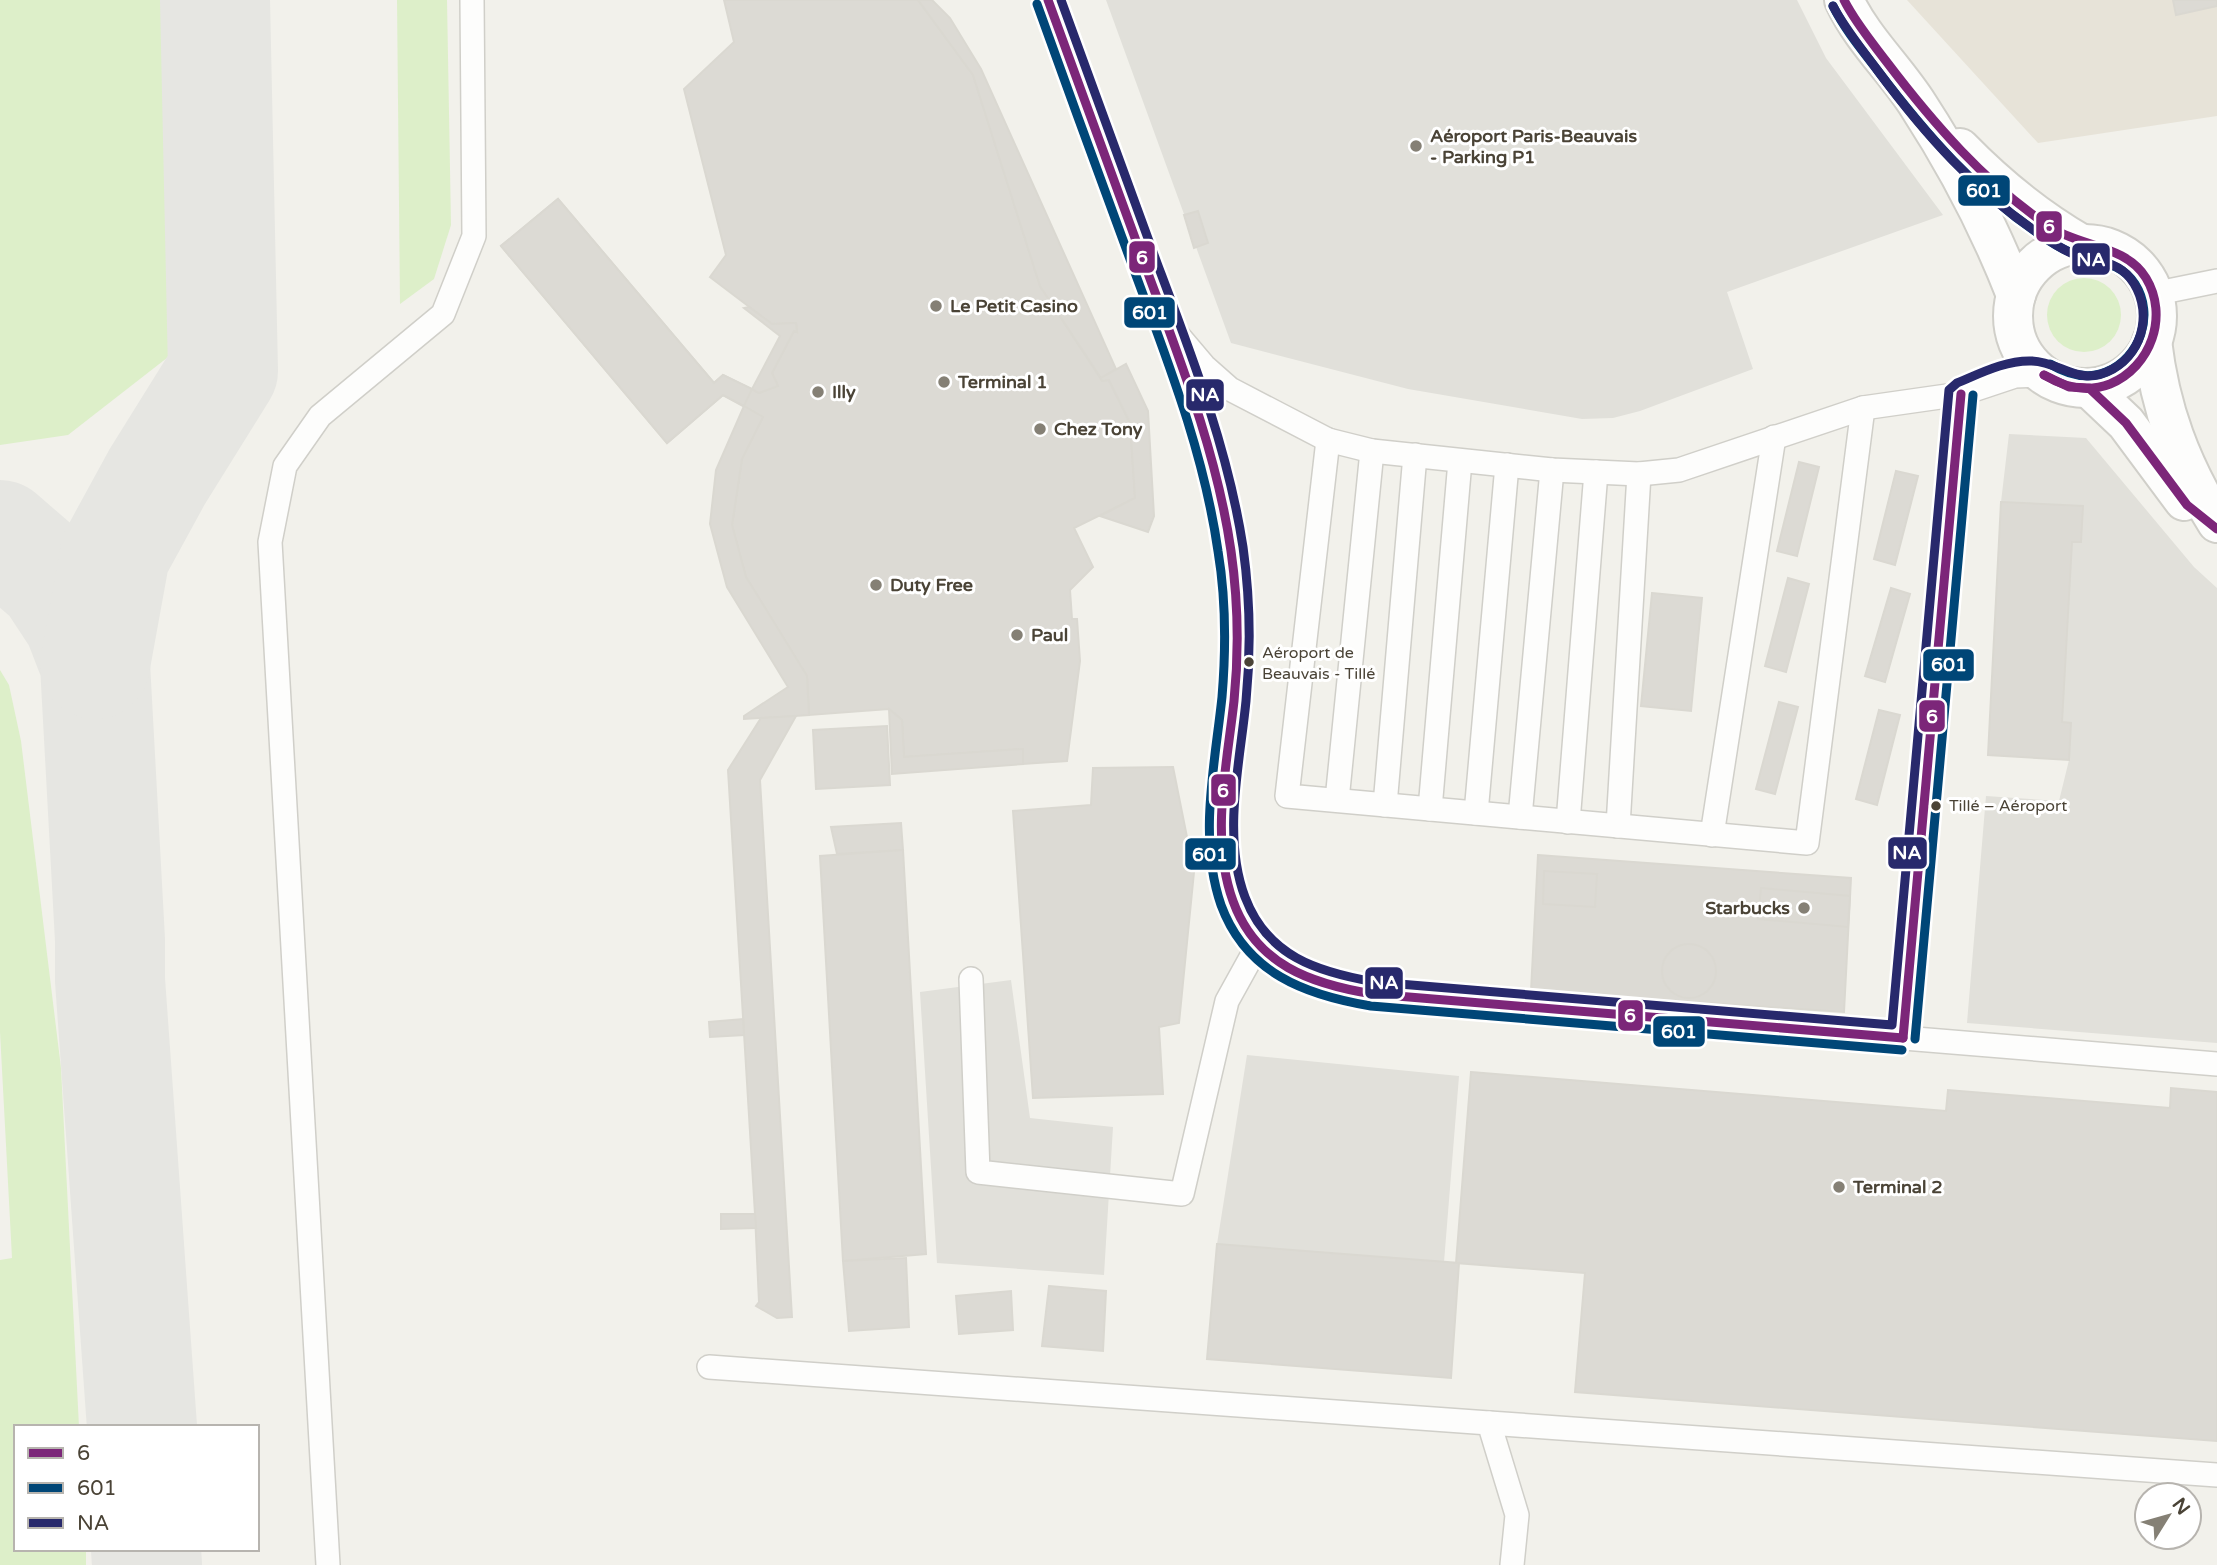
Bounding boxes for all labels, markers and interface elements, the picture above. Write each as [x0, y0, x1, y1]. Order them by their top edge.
place label: Aéroport Paris-Beauvais - Parking P1 [1430, 125, 1637, 168]
marker: Aéroport Paris-Beauvais - Parking P1 [1408, 138, 1424, 154]
line badge: 601 [1957, 174, 2011, 207]
text: 601 [1966, 180, 2002, 202]
line badge: 6 [2035, 210, 2063, 243]
text: 6 [2043, 216, 2055, 238]
line badge: 6 [1128, 240, 1156, 274]
line badge: NA [2071, 242, 2111, 276]
text: 6 [1136, 247, 1148, 269]
text: NA [2076, 249, 2106, 271]
place label: Le Petit Casino [950, 295, 1078, 317]
line badge: 601 [1123, 296, 1176, 329]
marker: Le Petit Casino [928, 298, 944, 314]
text: 601 [1132, 302, 1168, 324]
place label: Terminal 1 [957, 371, 1047, 393]
marker: Terminal 1 [936, 374, 952, 390]
line badge: NA [1185, 378, 1225, 412]
place label: Illy [832, 381, 856, 403]
marker: Illy [810, 384, 826, 400]
text: NA [1190, 384, 1220, 406]
place label: Chez Tony [1054, 418, 1143, 440]
marker: Chez Tony [1032, 421, 1048, 437]
place label: Duty Free [890, 574, 973, 596]
marker: Duty Free [868, 577, 884, 593]
place label: Paul [1031, 624, 1068, 646]
marker: Paul [1009, 627, 1025, 643]
place label: Aéroport de Beauvais - Tillé [1262, 643, 1375, 684]
line badge: 601 [1922, 648, 1975, 682]
text: 601 [1931, 654, 1967, 676]
marker: Aéroport de Beauvais - Tillé [1242, 655, 1256, 669]
line badge: 6 [1918, 699, 1946, 733]
text: 6 [1926, 706, 1938, 728]
line badge: 6 [1210, 773, 1237, 807]
text: 6 [1217, 780, 1229, 802]
place label: Tillé – Aéroport [1949, 796, 2067, 816]
marker: Tillé – Aéroport [1929, 799, 1943, 813]
line badge: NA [1887, 836, 1928, 870]
line badge: 601 [1184, 837, 1237, 871]
text: NA [1892, 842, 1922, 864]
text: 601 [1192, 844, 1228, 866]
place label: Starbucks [1705, 897, 1790, 919]
marker: Starbucks [1796, 900, 1812, 916]
line badge: NA [1364, 966, 1404, 1000]
text: NA [1369, 972, 1399, 994]
line badge: 6 [1617, 999, 1644, 1032]
text: 6 [1624, 1005, 1636, 1027]
line badge: 601 [1652, 1015, 1706, 1048]
text: 601 [1661, 1021, 1697, 1043]
place label: Terminal 2 [1852, 1176, 1942, 1198]
marker: Terminal 2 [1831, 1179, 1847, 1195]
legend [14, 1425, 259, 1551]
text: 6 [77, 1441, 90, 1466]
text: 601 [77, 1476, 117, 1501]
north arrow [2133, 1481, 2203, 1551]
text: N [2167, 1494, 2194, 1519]
text: NA [77, 1511, 110, 1536]

